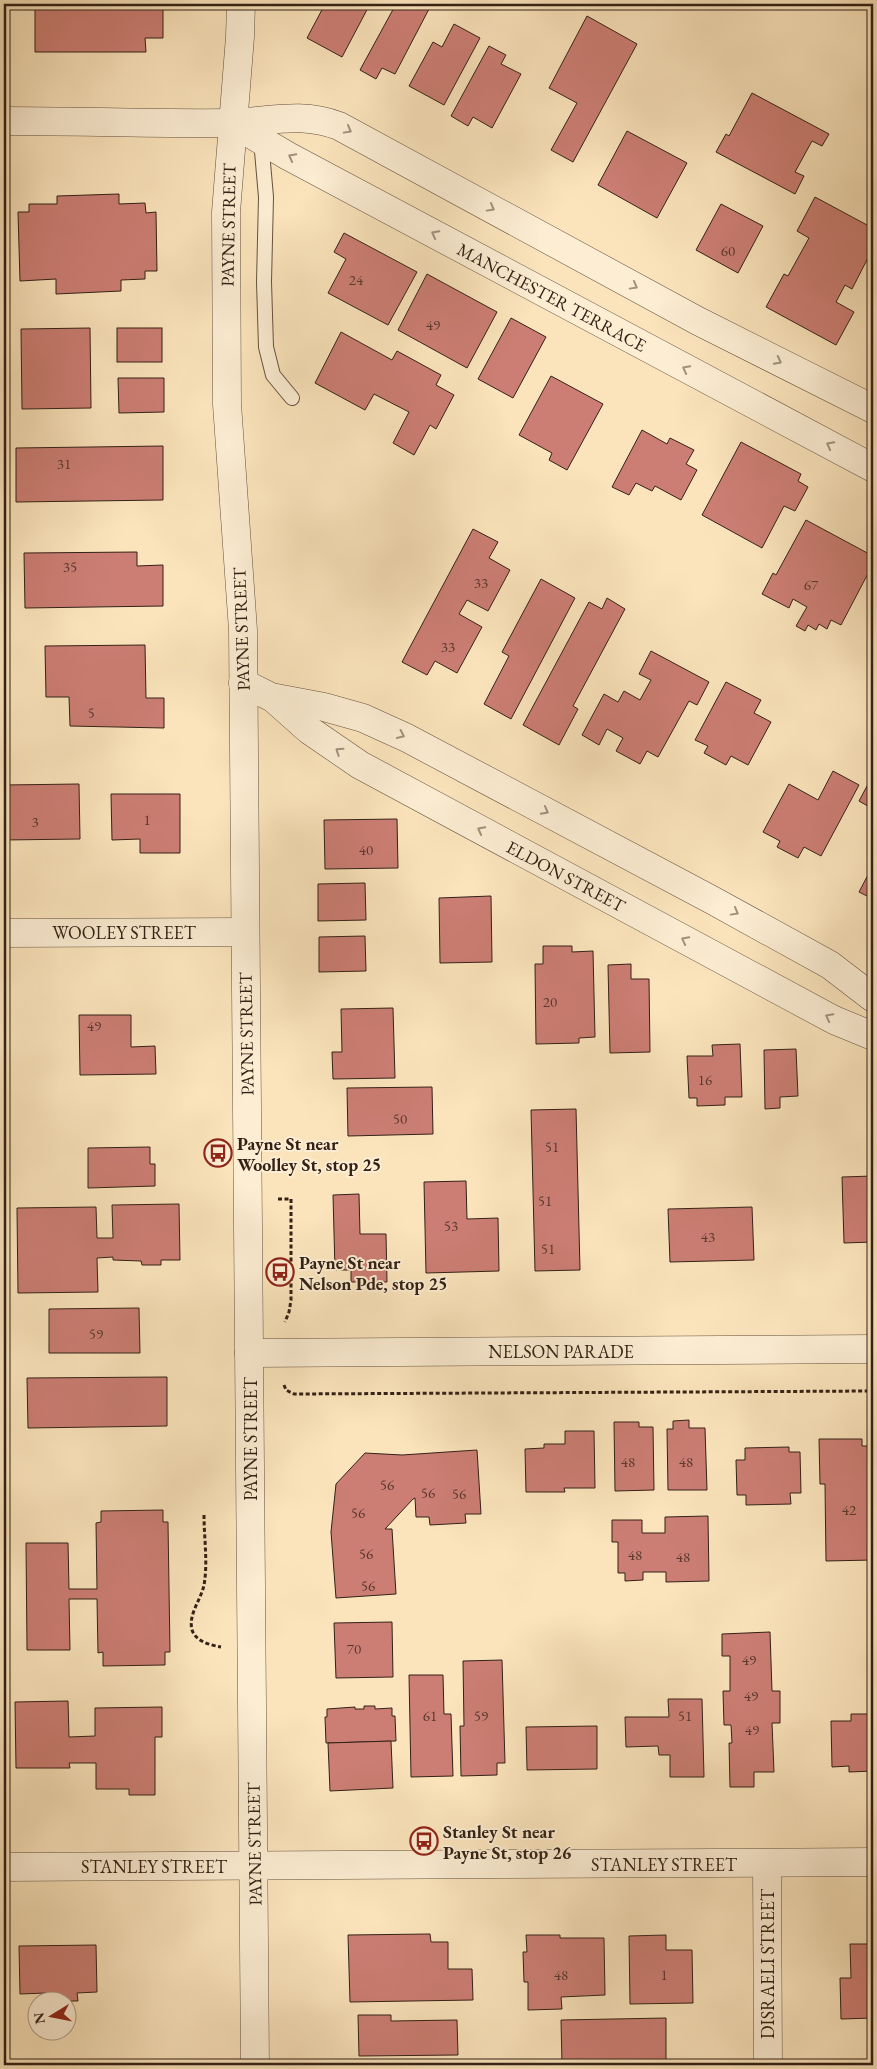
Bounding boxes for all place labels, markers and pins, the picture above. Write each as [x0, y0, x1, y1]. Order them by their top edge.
place label: Payne St near Woolley St, stop 25 [237, 1132, 381, 1176]
bus stop icon: Payne St near Woolley St, stop 25 [203, 1138, 233, 1168]
place label: Payne St near Nelson Pde, stop 25 [299, 1251, 448, 1295]
bus stop icon: Payne St near Nelson Pde, stop 25 [265, 1257, 295, 1287]
place label: Stanley St near Payne St, stop 26 [443, 1820, 572, 1864]
bus stop icon: Stanley St near Payne St, stop 26 [409, 1826, 439, 1856]

